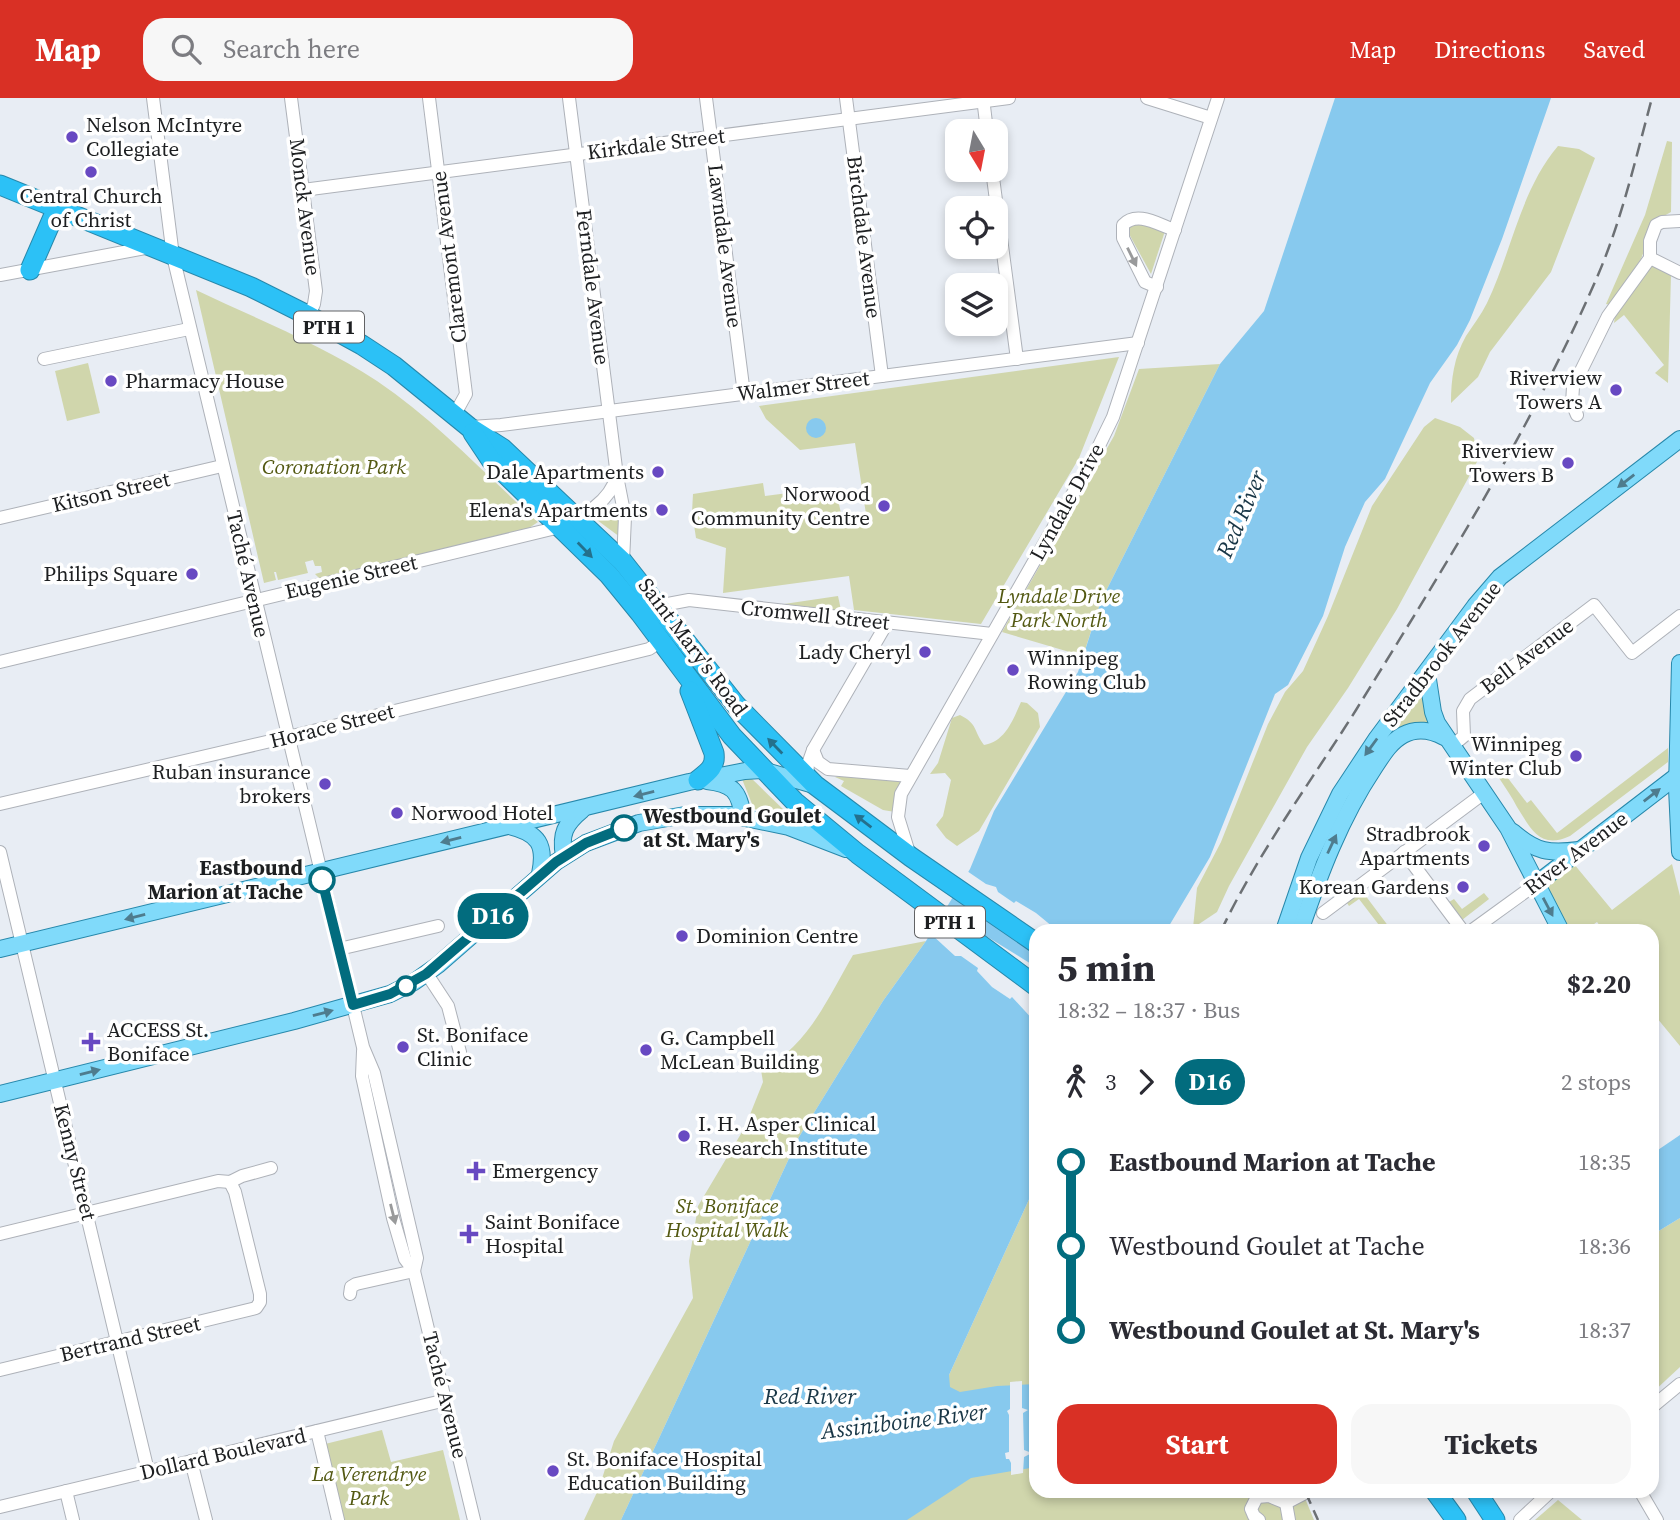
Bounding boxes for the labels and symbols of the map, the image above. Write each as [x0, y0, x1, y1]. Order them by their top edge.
place label: Nelson McIntyre Collegiate [86, 110, 242, 163]
north arrow [945, 119, 1008, 182]
street label: Kirkdale Street [585, 121, 727, 166]
marker: Nelson McIntyre Collegiate [64, 129, 80, 145]
street label: Monck Avenue [283, 137, 328, 277]
street label: Birchdale Avenue [840, 154, 889, 320]
street label: Lawndale Avenue [701, 162, 750, 329]
marker: Central Church of Christ [83, 164, 99, 180]
street label: Claremont Avenue [424, 169, 473, 345]
place label: Central Church of Christ [19, 181, 163, 234]
street label: Ferndale Avenue [570, 207, 617, 367]
one-way arrow [1127, 247, 1138, 267]
road number: PTH 1 [294, 312, 364, 342]
street label: Walmer Street [735, 363, 871, 408]
place label: Riverview Towers A [1509, 363, 1602, 416]
place label: Pharmacy House [125, 366, 284, 395]
marker: Pharmacy House [103, 373, 119, 389]
marker: Riverview Towers A [1608, 382, 1624, 398]
place label: Riverview Towers B [1461, 436, 1554, 489]
street label: Lyndale Drive [1022, 438, 1111, 566]
park label: Coronation Park [262, 452, 406, 481]
marker: Riverview Towers B [1560, 455, 1576, 471]
place label: Dale Apartments [486, 457, 644, 486]
street label: Kitson Street [49, 464, 173, 519]
marker: Dale Apartments [650, 464, 666, 480]
water label: Red River [1208, 465, 1274, 564]
one-way arrow [1617, 473, 1635, 488]
place label: Norwood Community Centre [691, 479, 870, 532]
place label: Elena's Apartments [469, 495, 648, 524]
marker: Norwood Community Centre [876, 498, 892, 514]
marker: Elena's Apartments [654, 502, 670, 518]
street label: Taché Avenue [220, 507, 277, 640]
one-way arrow [576, 542, 593, 559]
street label: Eugenie Street [282, 547, 420, 606]
place label: Philips Square [44, 559, 178, 588]
marker: Philips Square [184, 566, 200, 582]
street label: Saint Mary's Road [632, 572, 755, 722]
street label: Stradbrook Avenue [1376, 575, 1508, 733]
park label: Lyndale Drive Park North [997, 581, 1121, 634]
street label: Cromwell Street [739, 592, 891, 637]
street label: Bell Avenue [1474, 611, 1579, 700]
place label: Lady Cheryl [798, 637, 911, 666]
place label: Winnipeg Rowing Club [1027, 643, 1146, 696]
marker: Lady Cheryl [917, 644, 933, 660]
marker: Winnipeg Rowing Club [1005, 662, 1021, 678]
street label: Horace Street [267, 696, 397, 755]
place label: Winnipeg Winter Club [1448, 729, 1562, 782]
one-way arrow [766, 737, 783, 754]
one-way arrow [1364, 737, 1378, 756]
marker: Winnipeg Winter Club [1568, 748, 1584, 764]
place label: Ruban insurance brokers [152, 757, 311, 810]
marker: Ruban insurance brokers [317, 776, 333, 792]
one-way arrow [1642, 788, 1660, 803]
one-way arrow [632, 789, 654, 800]
place label: Norwood Hotel [411, 798, 553, 827]
place label: Westbound Goulet at St. Mary's [643, 801, 822, 854]
street label: River Avenue [1518, 804, 1634, 901]
marker: Norwood Hotel [389, 805, 405, 821]
one-way arrow [854, 814, 872, 828]
marker: Westbound Goulet at St. Mary's [611, 815, 637, 841]
place label: Stradbrook Apartments [1360, 819, 1471, 872]
one-way arrow [1326, 834, 1338, 854]
one-way arrow [440, 835, 462, 846]
marker: Stradbrook Apartments [1476, 838, 1492, 854]
place label: Eastbound Marion at Tache [147, 853, 304, 906]
marker: Eastbound Marion at Tache [309, 867, 335, 893]
place label: Korean Gardens [1298, 872, 1449, 901]
marker: Korean Gardens [1455, 879, 1471, 895]
line badge: D16 [453, 893, 533, 939]
one-way arrow [1542, 897, 1554, 917]
road number: PTH 1 [915, 906, 985, 937]
one-way arrow [124, 912, 146, 923]
place label: Dominion Centre [696, 921, 859, 950]
marker: Dominion Centre [674, 928, 690, 944]
unlabelled marker [396, 976, 416, 996]
one-way arrow [312, 1007, 334, 1018]
place label: ACCESS St. Boniface [107, 1015, 209, 1068]
place label: St. Boniface Clinic [417, 1020, 528, 1073]
place label: G. Campbell McLean Building [660, 1023, 819, 1076]
marker: ACCESS St. Boniface [81, 1032, 101, 1052]
marker: St. Boniface Clinic [395, 1039, 411, 1055]
marker: G. Campbell McLean Building [638, 1042, 654, 1058]
one-way arrow [79, 1066, 101, 1077]
street label: Kenny Street [47, 1101, 104, 1223]
place label: I. H. Asper Clinical Research Institute [698, 1109, 876, 1162]
marker: I. H. Asper Clinical Research Institute [676, 1128, 692, 1144]
place label: Emergency [492, 1156, 598, 1185]
marker: Emergency [466, 1161, 486, 1181]
park label: St. Boniface Hospital Walk [664, 1191, 789, 1244]
one-way arrow [388, 1203, 399, 1225]
place label: Saint Boniface Hospital [485, 1207, 620, 1260]
marker: Saint Boniface Hospital [459, 1224, 479, 1244]
street label: Bertrand Street [57, 1308, 203, 1369]
street label: Taché Avenue [416, 1328, 475, 1461]
water label: Red River [763, 1380, 857, 1412]
water label: Assiniboine River [817, 1395, 990, 1447]
street label: Dollard Boulevard [137, 1420, 309, 1487]
place label: St. Boniface Hospital Education Building [567, 1444, 762, 1497]
park label: La Verendrye Park [311, 1459, 427, 1512]
marker: St. Boniface Hospital Education Building [545, 1463, 561, 1479]

